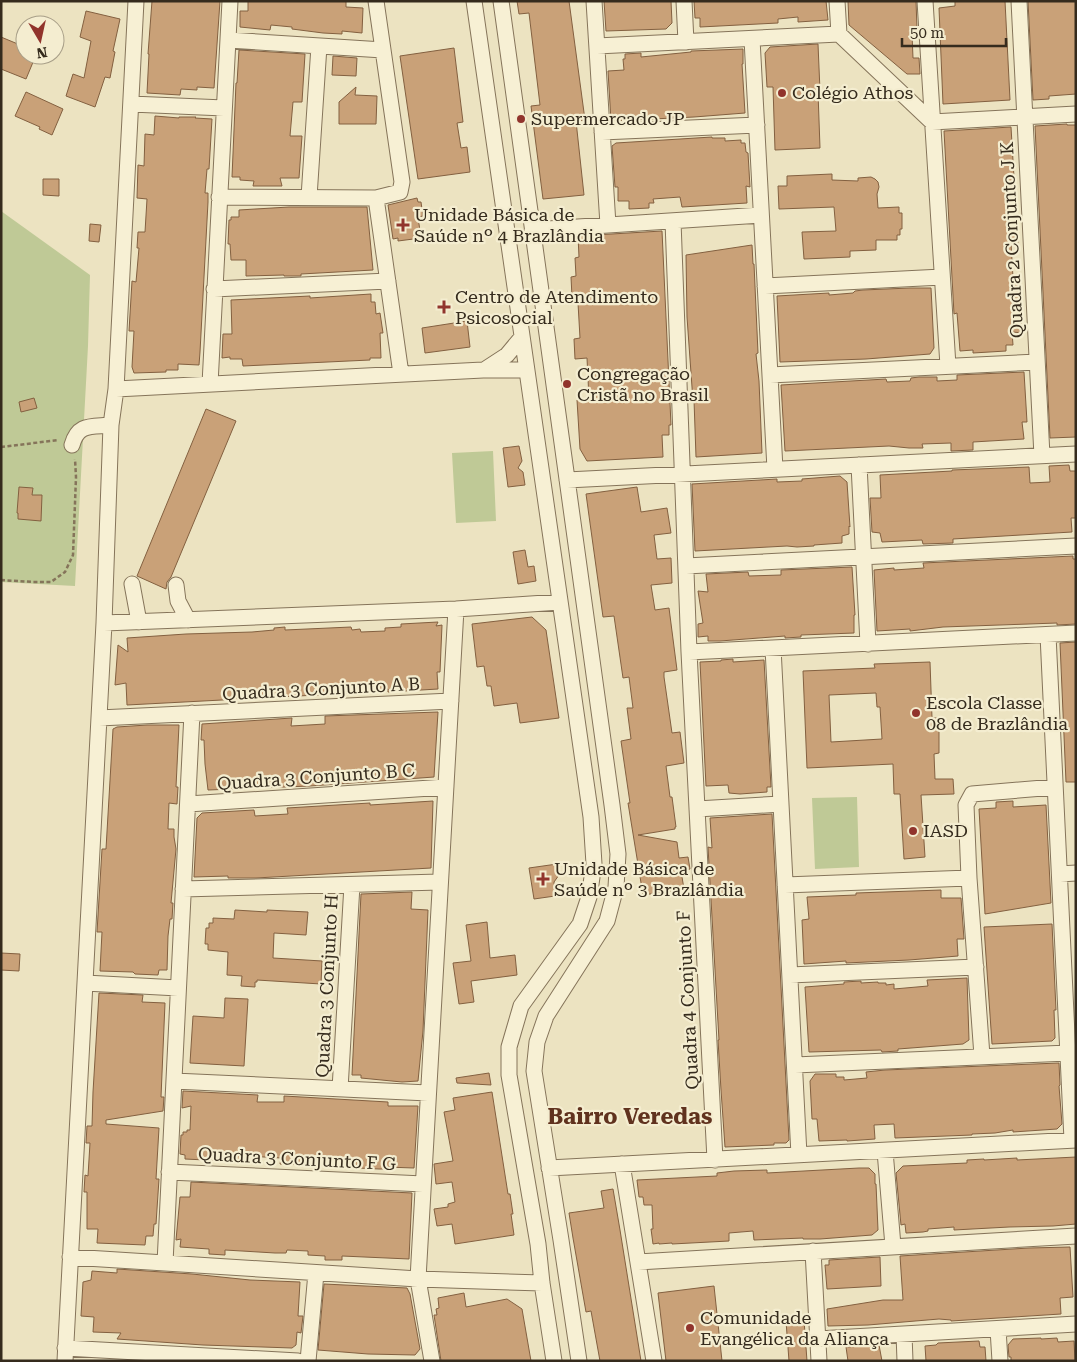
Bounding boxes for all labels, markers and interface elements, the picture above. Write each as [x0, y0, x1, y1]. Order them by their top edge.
north arrow [15, 15, 65, 65]
scale bar [902, 15, 1006, 47]
text: 50 m [910, 24, 945, 42]
text: N [35, 44, 49, 62]
place label: Colégio Athos [792, 82, 913, 103]
marker: Colégio Athos [776, 87, 788, 99]
place label: Supermercado JP [531, 108, 685, 129]
marker: Supermercado JP [515, 113, 527, 125]
street label: Quadra 2 Conjunto J K [996, 141, 1027, 339]
place label: Unidade Básica de Saúde nº 4 Brazlândia [414, 204, 604, 246]
marker: Unidade Básica de Saúde nº 4 Brazlândia [396, 218, 410, 232]
place label: Centro de Atendimento Psicosocial [455, 286, 658, 328]
marker: Centro de Atendimento Psicosocial [437, 300, 451, 314]
place label: Congregação Cristã no Brasil [577, 363, 709, 405]
marker: Congregação Cristã no Brasil [561, 378, 573, 390]
street label: Quadra 3 Conjunto A B [222, 673, 420, 704]
place label: Escola Classe 08 de Brazlândia [926, 692, 1068, 734]
marker: Escola Classe 08 de Brazlândia [910, 707, 922, 719]
street label: Quadra 3 Conjunto B C [216, 759, 416, 794]
place label: IASD [923, 820, 968, 841]
marker: IASD [907, 825, 919, 837]
place label: Unidade Básica de Saúde nº 3 Brazlândia [554, 858, 744, 900]
marker: Unidade Básica de Saúde nº 3 Brazlândia [536, 872, 550, 886]
street label: Quadra 3 Conjunto H [311, 894, 342, 1078]
street label: Quadra 4 Conjunto F [672, 910, 703, 1090]
district label: Bairro Veredas [548, 1104, 712, 1129]
street label: Quadra 3 Conjunto F G [198, 1143, 397, 1174]
place label: Comunidade Evangélica da Aliança [700, 1307, 889, 1349]
marker: Comunidade Evangélica da Aliança [684, 1322, 696, 1334]

